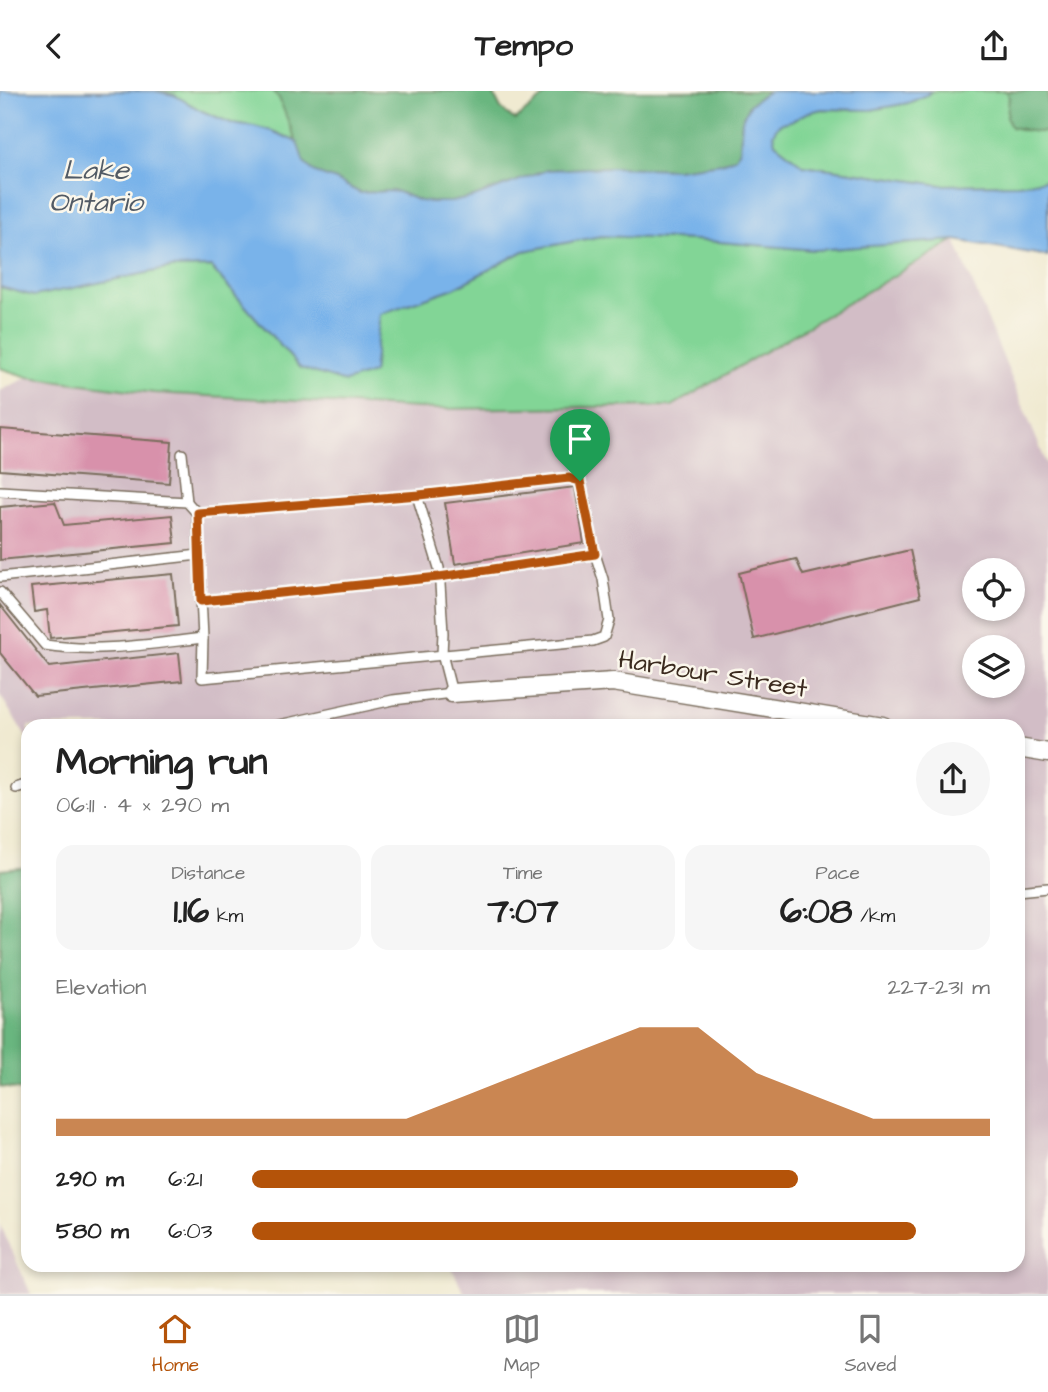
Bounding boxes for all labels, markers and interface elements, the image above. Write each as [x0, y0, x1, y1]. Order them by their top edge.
text: Tempo [475, 23, 573, 68]
icon: back [35, 27, 73, 65]
icon: share [975, 27, 1013, 65]
water label: Lake Ontario [49, 151, 145, 222]
pin [550, 409, 610, 481]
icon: arrive [561, 420, 599, 458]
map controls [962, 558, 1025, 698]
button: locate [962, 558, 1025, 621]
button: layers [962, 635, 1025, 698]
street label: Harbour Street [616, 641, 810, 707]
text: Morning run [56, 737, 268, 789]
button: share [916, 742, 990, 816]
text: 06:11 · 4 × 290 m [56, 789, 229, 821]
text: Distance [171, 860, 245, 887]
text: Time [503, 860, 543, 887]
text: Pace [816, 860, 860, 887]
text: 1.16 [173, 887, 209, 936]
text: 7:07 [487, 887, 558, 936]
text: 6:08 [780, 887, 853, 936]
text: km [209, 903, 243, 930]
text: /km [853, 903, 895, 930]
text: Elevation [56, 971, 147, 1003]
text: 227–231 m [887, 971, 990, 1003]
text: 290 m [56, 1163, 124, 1195]
text: 6:21 [168, 1163, 202, 1195]
text: 580 m [56, 1215, 129, 1247]
text: 6:03 [168, 1215, 212, 1247]
tab: Home [152, 1310, 199, 1379]
tab: Map [503, 1310, 541, 1379]
tab: Saved [844, 1310, 896, 1379]

